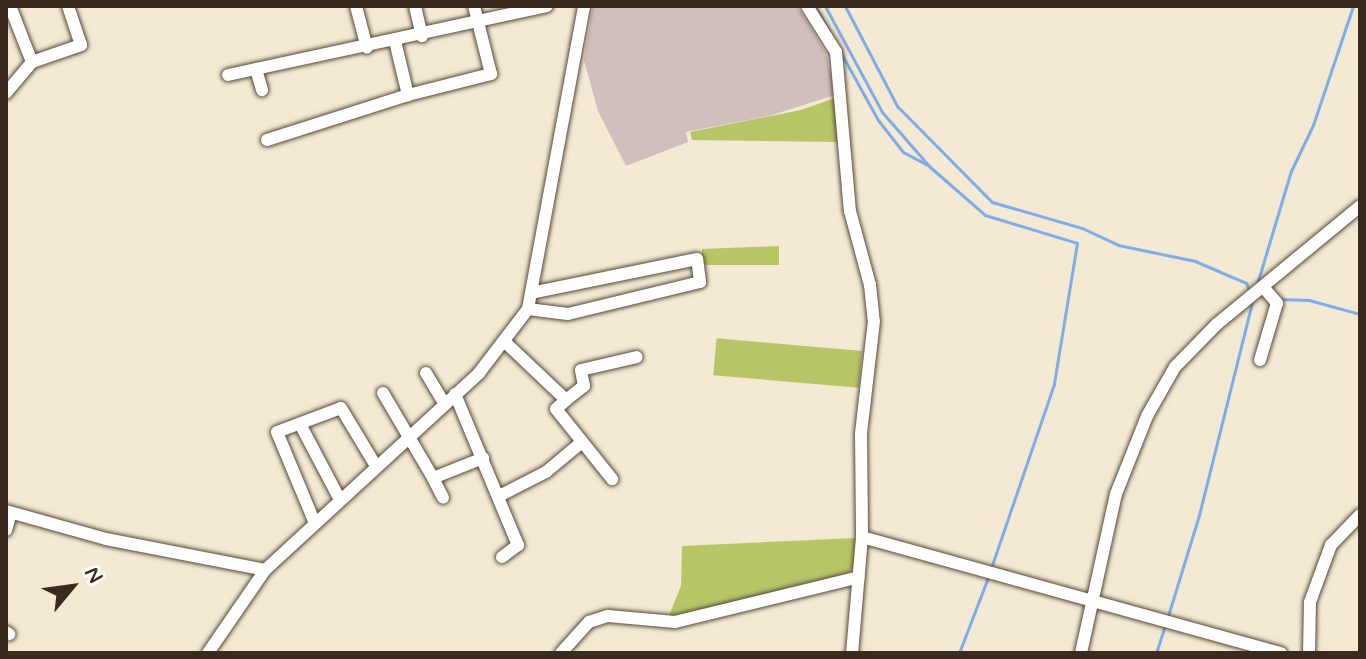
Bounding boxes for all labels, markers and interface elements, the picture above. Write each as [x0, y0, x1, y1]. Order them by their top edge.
north arrow [32, 547, 112, 627]
text: N [77, 562, 109, 589]

